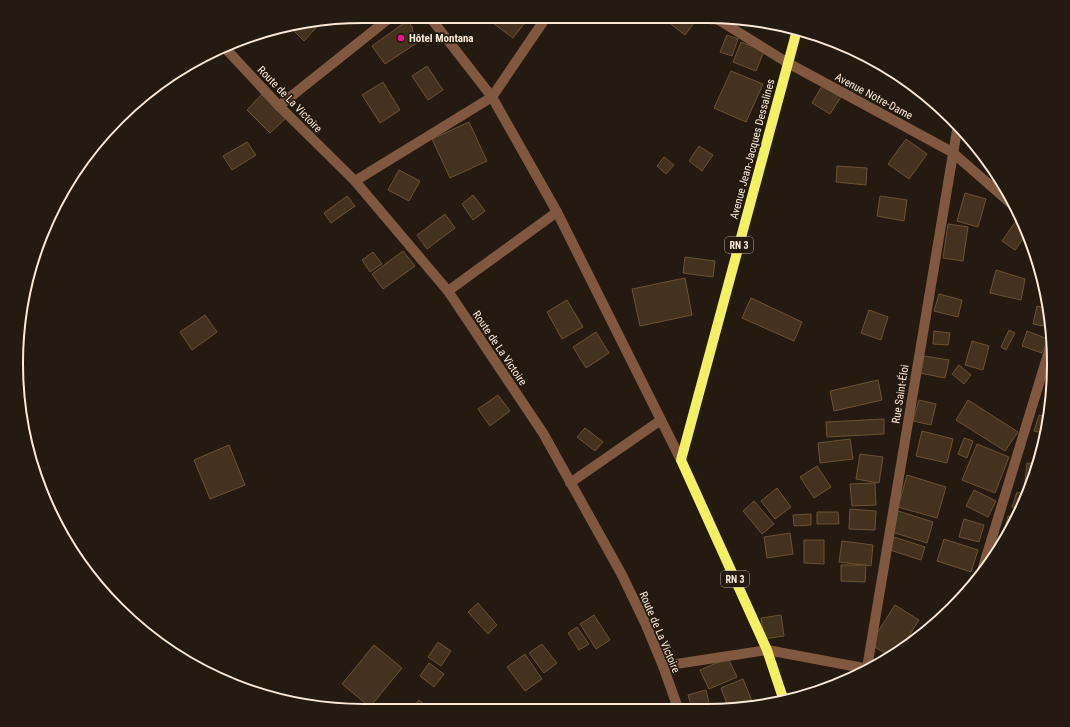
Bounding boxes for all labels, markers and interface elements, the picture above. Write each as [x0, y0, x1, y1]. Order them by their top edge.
place label: Hôtel Montana [409, 32, 474, 45]
marker: Hôtel Montana [396, 33, 406, 43]
street label: Route de La Victoire [255, 63, 325, 135]
street label: Avenue Notre-Dame [833, 71, 915, 122]
street label: Avenue Jean-Jacques Dessalines [728, 78, 777, 221]
road number: RN 3 [725, 237, 753, 253]
street label: Route de La Victoire [470, 309, 529, 388]
street label: Rue Saint-Éloi [889, 364, 912, 425]
road number: RN 3 [721, 571, 749, 587]
street label: Route de La Victoire [637, 590, 683, 675]

